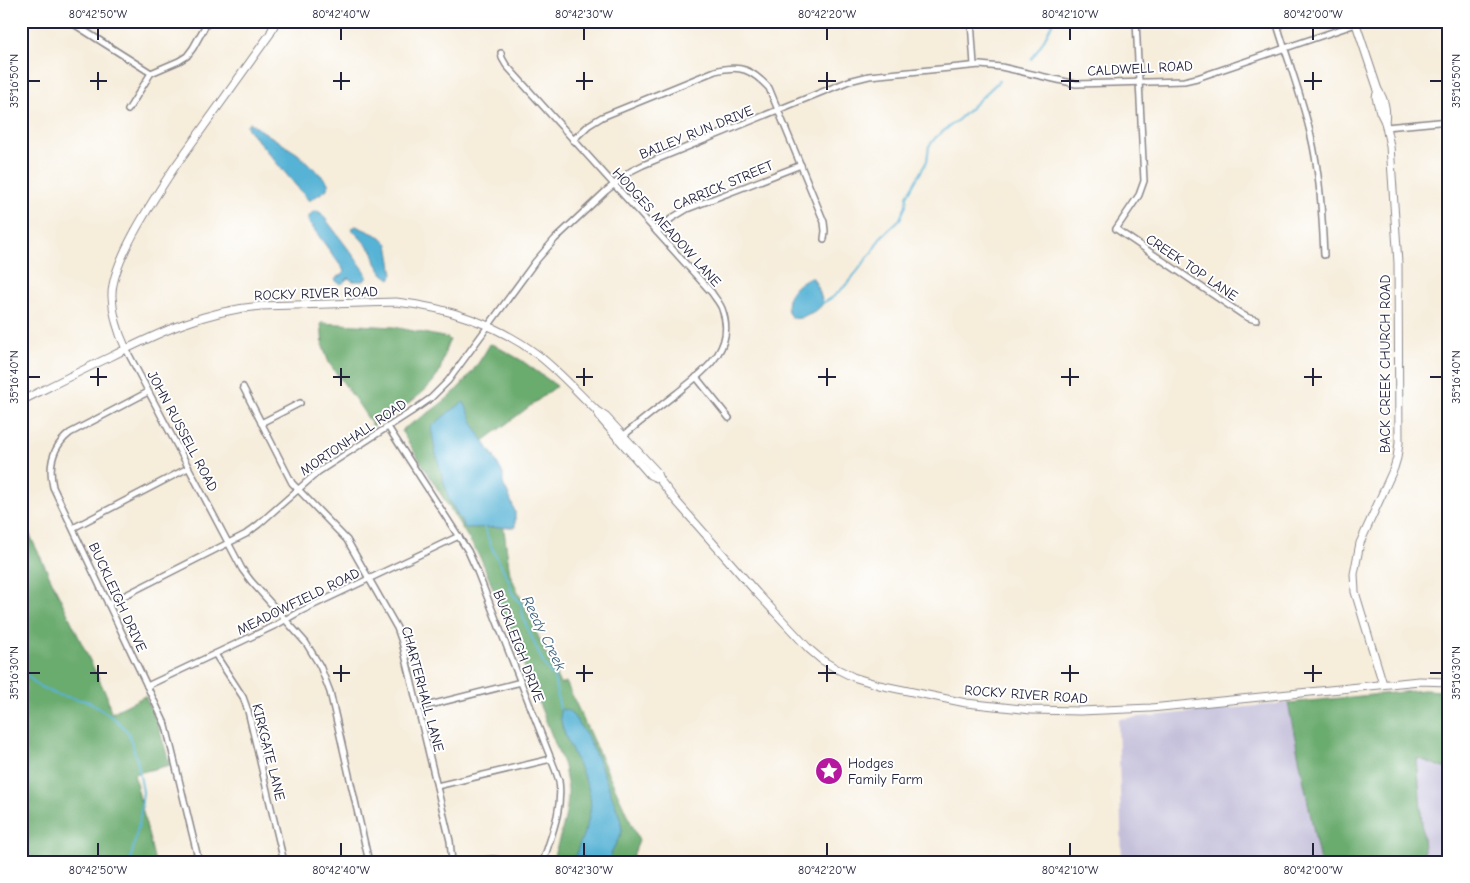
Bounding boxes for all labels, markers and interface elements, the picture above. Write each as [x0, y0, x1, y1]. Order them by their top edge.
text: 80°42'50"W [69, 7, 128, 21]
text: 80°42'40"W [312, 7, 370, 21]
text: 80°42'30"W [555, 7, 614, 21]
text: 80°42'20"W [798, 7, 857, 21]
text: 80°42'10"W [1042, 7, 1099, 21]
text: 80°42'00"W [1283, 7, 1343, 21]
text: 35°16'50"N [7, 54, 21, 108]
text: 35°16'50"N [1449, 54, 1463, 108]
street label: CALDWELL ROAD [1087, 57, 1193, 80]
street label: BAILEY RUN DRIVE [637, 102, 756, 163]
street label: CARRICK STREET [671, 156, 776, 214]
street label: HODGES MEADOW LANE [609, 164, 725, 290]
street label: CREEK TOP LANE [1143, 230, 1241, 304]
street label: BACK CREEK CHURCH ROAD [1377, 275, 1394, 453]
street label: ROCKY RIVER ROAD [254, 283, 378, 304]
text: 35°16'40"N [7, 350, 21, 404]
text: 35°16'40"N [1449, 350, 1463, 404]
street label: JOHN RUSSELL ROAD [144, 368, 222, 495]
street label: MORTONHALL ROAD [297, 395, 410, 479]
street label: BUCKLEIGH DRIVE [85, 540, 150, 655]
street label: MEADOWFIELD ROAD [234, 564, 363, 639]
street label: BUCKLEIGH DRIVE [489, 588, 548, 705]
water label: Reedy Creek [518, 593, 570, 674]
street label: CHARTERHALL LANE [398, 625, 447, 754]
text: 35°16'30"N [7, 646, 21, 700]
text: 35°16'30"N [1449, 646, 1463, 700]
street label: ROCKY RIVER ROAD [964, 682, 1089, 707]
street label: KIRKGATE LANE [248, 702, 289, 802]
place label: Hodges Family Farm [848, 755, 923, 788]
place icon: Hodges Family Farm [814, 756, 844, 786]
text: 80°42'50"W [69, 863, 128, 877]
text: 80°42'40"W [312, 863, 370, 877]
text: 80°42'30"W [555, 863, 614, 877]
text: 80°42'20"W [798, 863, 857, 877]
text: 80°42'10"W [1042, 863, 1099, 877]
text: 80°42'00"W [1283, 863, 1343, 877]

